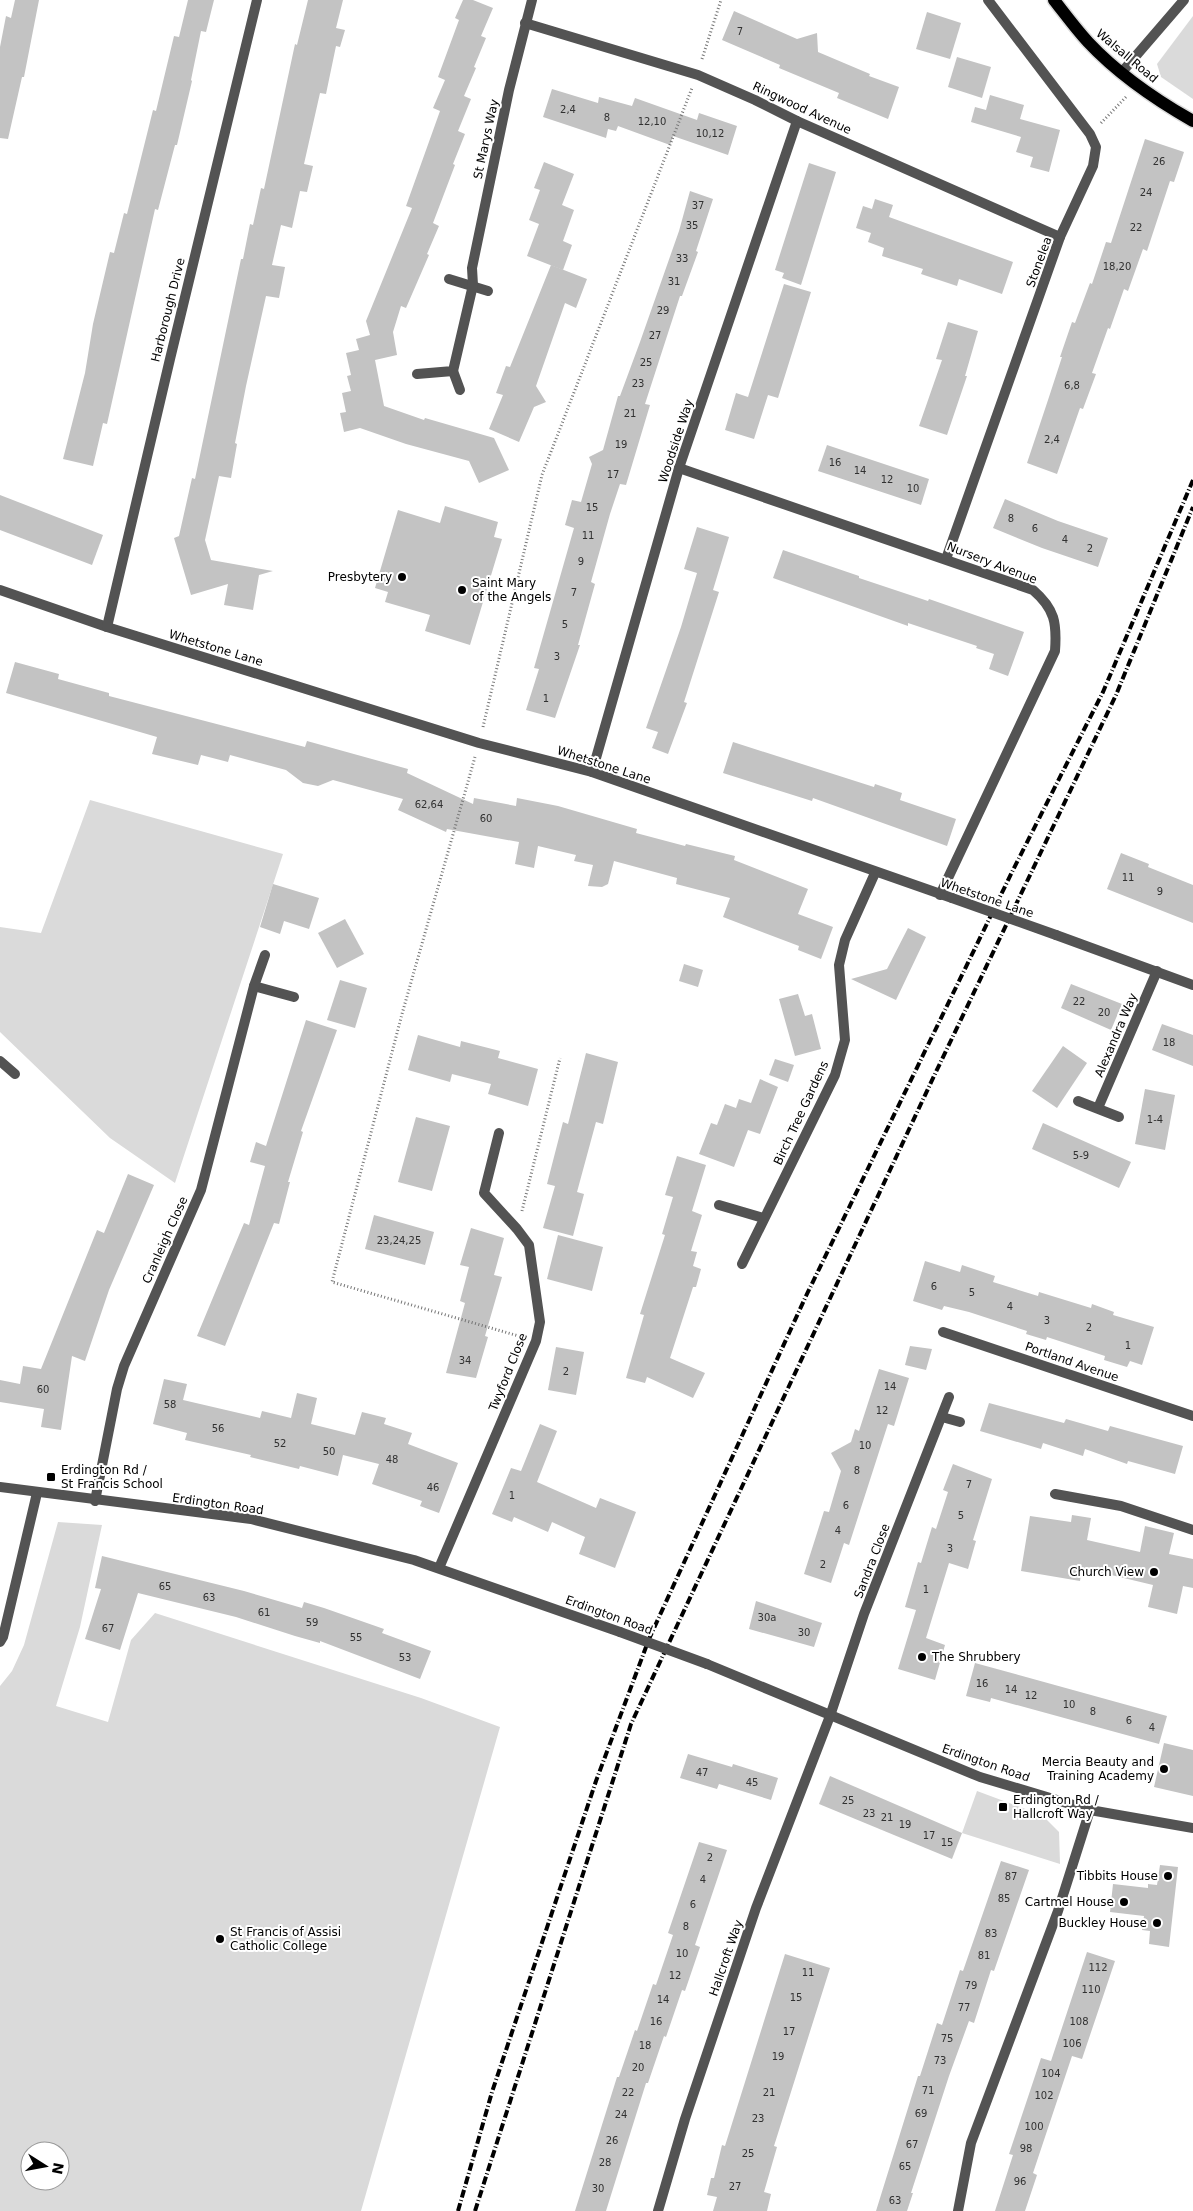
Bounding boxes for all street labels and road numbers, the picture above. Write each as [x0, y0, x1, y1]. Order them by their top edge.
street label: Walsall Road [1093, 26, 1161, 86]
street label: Ringwood Avenue [750, 79, 854, 137]
street label: St Marys Way [471, 98, 501, 180]
street label: Stonelea [1023, 235, 1055, 289]
street label: Harborough Drive [148, 256, 188, 364]
street label: Woodside Way [656, 397, 696, 485]
street label: Nursery Avenue [945, 539, 1039, 587]
street label: Whetstone Lane [167, 627, 265, 669]
street label: Whetstone Lane [555, 743, 653, 787]
street label: Whetstone Lane [939, 875, 1035, 921]
street label: Alexandra Way [1092, 991, 1140, 1079]
street label: Birch Tree Gardens [771, 1059, 831, 1167]
street label: Cranleigh Close [139, 1194, 191, 1286]
street label: Twyford Close [486, 1331, 530, 1414]
street label: Portland Avenue [1023, 1339, 1121, 1385]
street label: Erdington Road [171, 1491, 265, 1517]
street label: Sandra Close [851, 1522, 893, 1600]
street label: Erdington Road [563, 1593, 655, 1637]
street label: Erdington Road [940, 1741, 1032, 1785]
street label: Hallcroft Way [706, 1918, 746, 1998]

